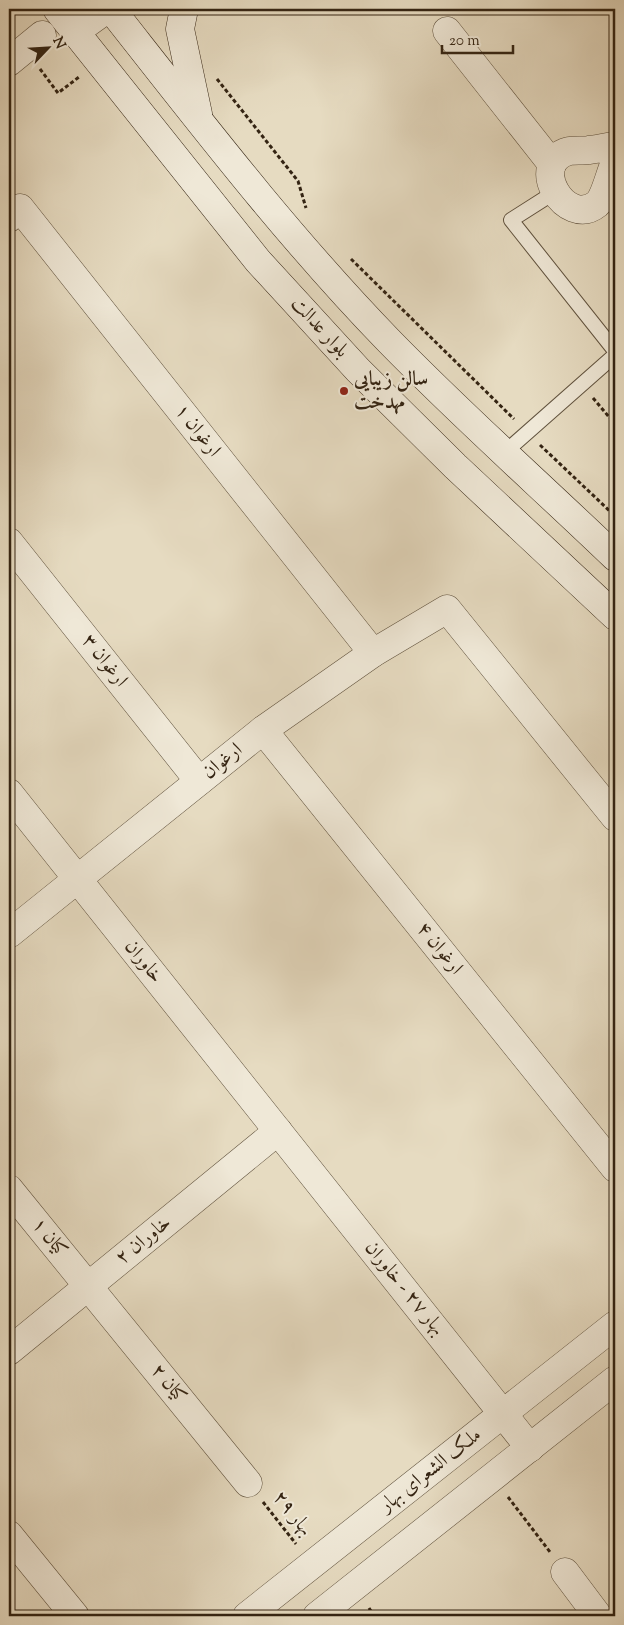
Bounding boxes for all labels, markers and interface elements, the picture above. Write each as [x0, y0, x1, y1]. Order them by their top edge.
north arrow [22, 22, 72, 72]
scale bar [442, 22, 513, 54]
text: 20 m [449, 31, 480, 52]
text: N [47, 34, 69, 53]
street label: بلوار عدالت [283, 291, 355, 365]
place label: سالن زیبایی مهدخت [353, 366, 428, 418]
marker: سالن زیبایی مهدخت [338, 385, 350, 397]
street label: ارغوان ۱ [167, 398, 227, 464]
street label: ارغوان ۳ [74, 628, 134, 694]
street label: ارغوان [197, 737, 249, 787]
street label: ارغوان ۴ [409, 916, 469, 982]
street label: خاوران [116, 934, 170, 990]
street label: خاوران ۲ [110, 1209, 178, 1273]
street label: کیان ۱ [24, 1212, 74, 1264]
street label: بهار ۲۷ - خاوران [357, 1235, 451, 1343]
street label: کیان ۲ [143, 1358, 193, 1410]
street label: ملک الشعرای بهار [372, 1422, 488, 1521]
street label: بهار ۲۹ [265, 1485, 319, 1543]

